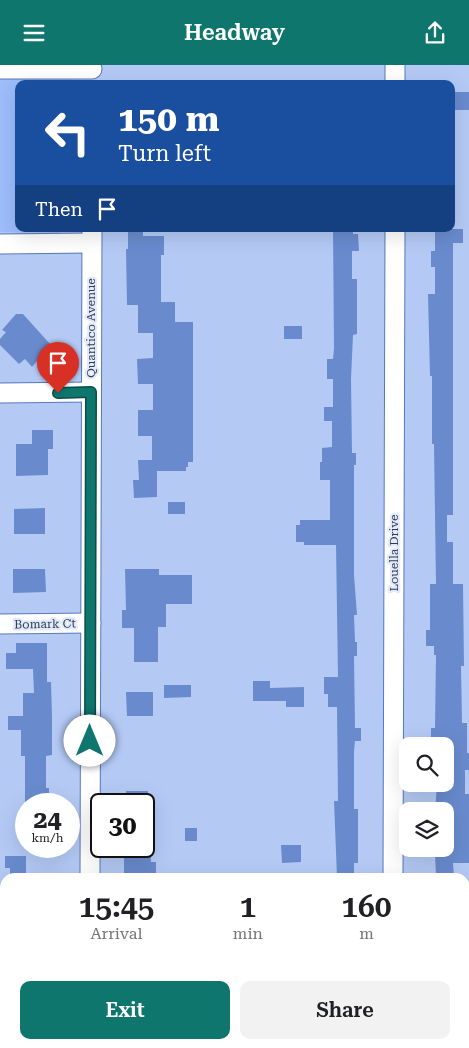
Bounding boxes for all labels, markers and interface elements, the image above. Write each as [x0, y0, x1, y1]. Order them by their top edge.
icon: menu [20, 19, 48, 47]
icon: share [421, 19, 449, 47]
text: Headway [184, 20, 285, 45]
text: 150 m [118, 99, 219, 140]
icon: left [35, 100, 100, 165]
text: Turn left [118, 141, 211, 166]
icon: arrive [93, 195, 121, 223]
text: Then [35, 198, 83, 221]
street label: Quantico Avenue [84, 278, 98, 378]
pin [37, 342, 79, 393]
icon: arrive [44, 349, 72, 377]
street label: Louella Drive [387, 514, 401, 592]
street label: Bomark Ct [14, 616, 77, 632]
position arrow [63, 714, 115, 766]
map controls [399, 737, 454, 857]
button: search [399, 737, 454, 792]
speed limit sign: 30 [90, 793, 155, 858]
button: layers [399, 802, 454, 857]
text: 24 [33, 805, 62, 834]
text: km/h [31, 831, 64, 845]
text: 15:45 [78, 889, 154, 924]
text: 1 [239, 889, 256, 924]
text: 160 [341, 889, 392, 924]
text: Arrival [90, 924, 142, 943]
text: min [233, 924, 263, 943]
text: m [359, 924, 374, 943]
button: Exit [20, 981, 230, 1039]
button: Share [240, 981, 450, 1039]

